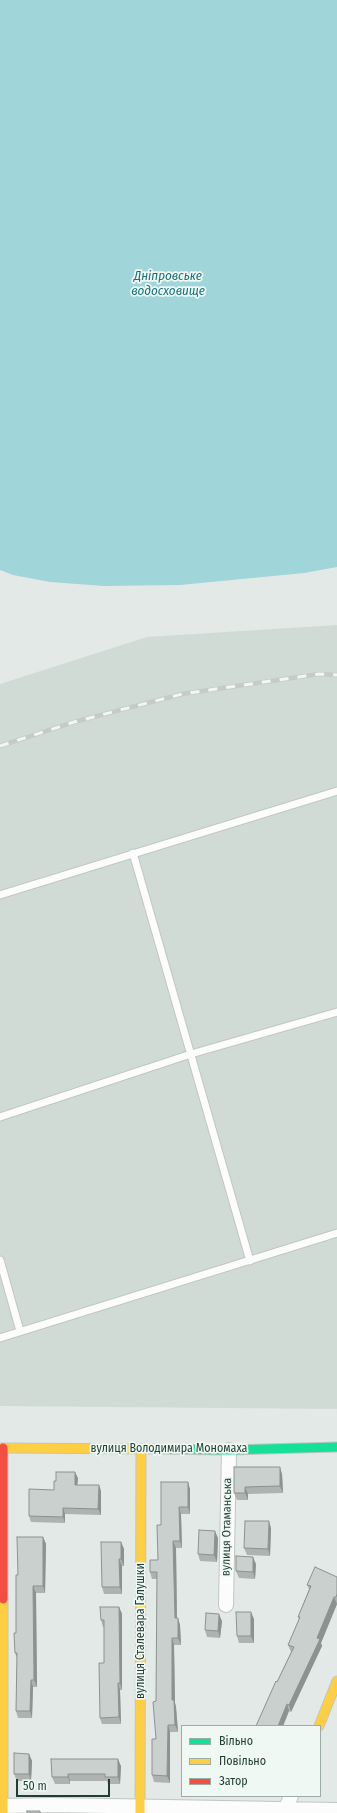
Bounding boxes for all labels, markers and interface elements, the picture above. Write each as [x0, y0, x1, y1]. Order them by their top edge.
water label: Дніпровське водосховище [131, 268, 205, 299]
street label: вулиця Володимира Мономаха [91, 1442, 247, 1456]
street label: вулиця Отаманська [219, 1478, 235, 1576]
street label: вулиця Сталевара Галушки [134, 1563, 148, 1699]
legend [181, 1725, 321, 1797]
text: Вільно [219, 1734, 253, 1748]
text: Повільно [219, 1754, 266, 1768]
scale bar [18, 1771, 112, 1797]
text: Затор [219, 1774, 248, 1788]
text: 50 m [23, 1779, 47, 1793]

